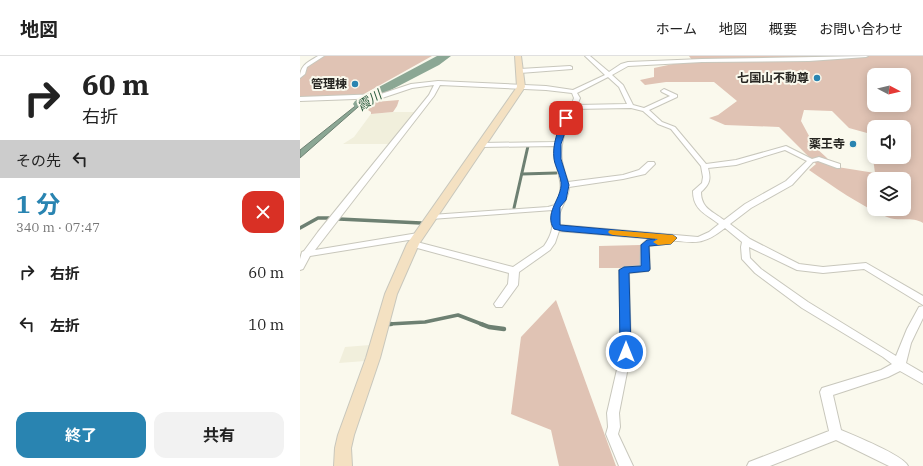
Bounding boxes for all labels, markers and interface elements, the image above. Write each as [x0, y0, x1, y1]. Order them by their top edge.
text: 地図 [20, 17, 58, 41]
text: ホーム [655, 20, 697, 38]
text: 地図 [719, 20, 747, 38]
text: 概要 [769, 20, 797, 38]
text: お問い合わせ [819, 20, 903, 38]
text: 60 m [82, 66, 149, 103]
north arrow [867, 68, 911, 112]
map controls [867, 68, 911, 216]
place label: 七国山不動尊 [737, 70, 809, 85]
icon: right [16, 72, 68, 124]
marker: 七国山不動尊 [812, 73, 822, 83]
place label: 管理棟 [311, 76, 347, 91]
marker: 管理棟 [350, 79, 360, 89]
water label: 霞川 [354, 85, 386, 115]
pin [549, 101, 583, 135]
text: 右折 [82, 105, 118, 128]
icon: arrive [555, 107, 577, 129]
button: sound [867, 120, 911, 164]
place label: 薬王寺 [809, 136, 845, 151]
marker: 薬王寺 [848, 139, 858, 149]
icon: left [69, 148, 91, 170]
text: その先 [16, 151, 61, 170]
button: layers [867, 172, 911, 216]
text: 1 分 [16, 188, 60, 220]
button: close [242, 191, 284, 233]
text: 340 m · 07:47 [16, 219, 100, 236]
icon: right [16, 261, 38, 283]
text: 60 m [248, 263, 284, 282]
text: 右折 [50, 264, 80, 283]
icon: left [16, 313, 38, 335]
text: 10 m [248, 315, 284, 334]
text: 左折 [50, 316, 80, 335]
position arrow [605, 331, 647, 373]
button: 終了 [16, 412, 146, 458]
button: 共有 [154, 412, 284, 458]

